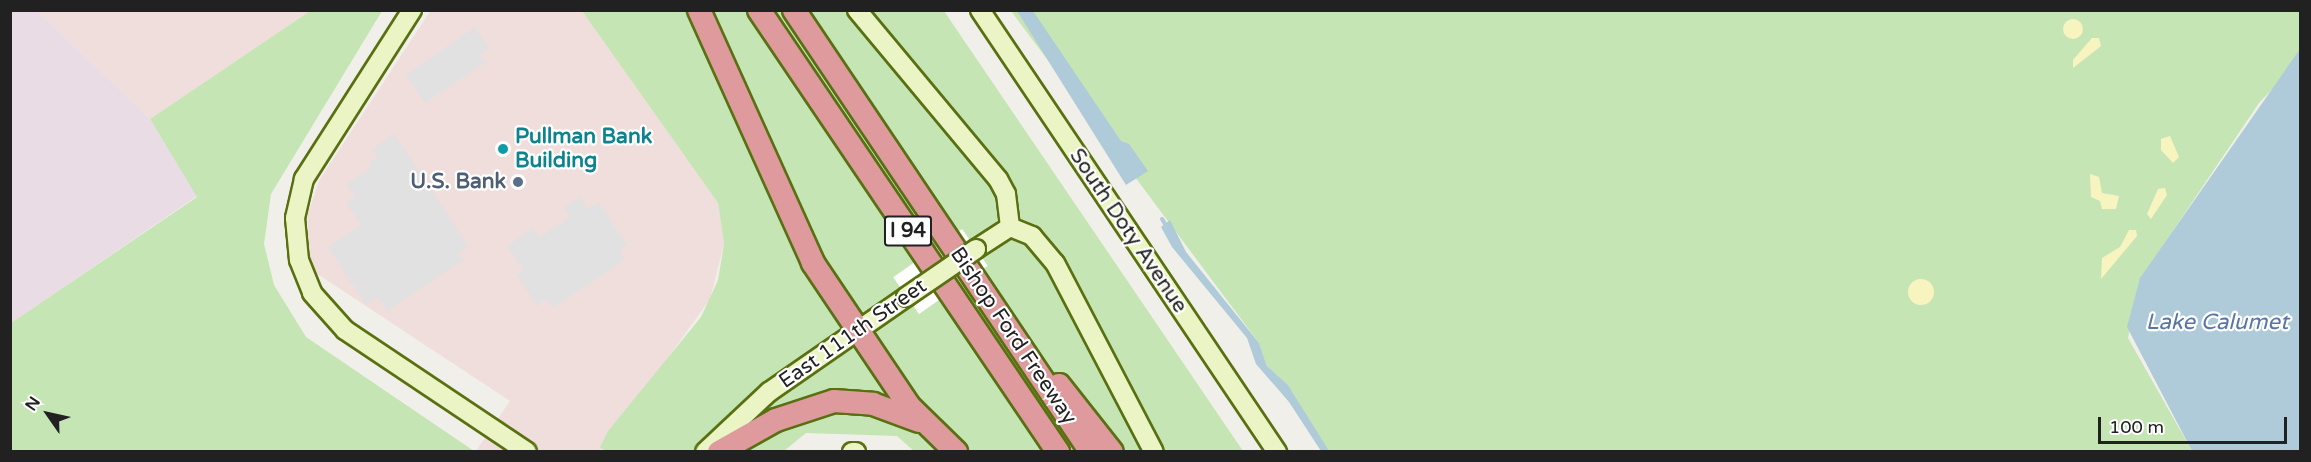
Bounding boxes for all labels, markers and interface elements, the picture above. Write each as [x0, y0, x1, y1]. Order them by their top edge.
place label: Pullman Bank Building [515, 124, 652, 174]
marker: Pullman Bank Building [496, 142, 510, 156]
street label: South Doty Avenue [1064, 144, 1192, 318]
place label: U.S. Bank [410, 169, 506, 195]
marker: U.S. Bank [511, 175, 525, 189]
road number: I 94 [882, 214, 934, 248]
street label: Bishop Ford Freeway [944, 243, 1082, 429]
street label: East 111th Street [774, 274, 932, 394]
water label: Lake Calumet [2146, 310, 2288, 336]
north arrow [18, 384, 78, 444]
text: N [21, 393, 45, 415]
scale bar [2101, 405, 2290, 443]
text: 100 m [2109, 416, 2164, 438]

